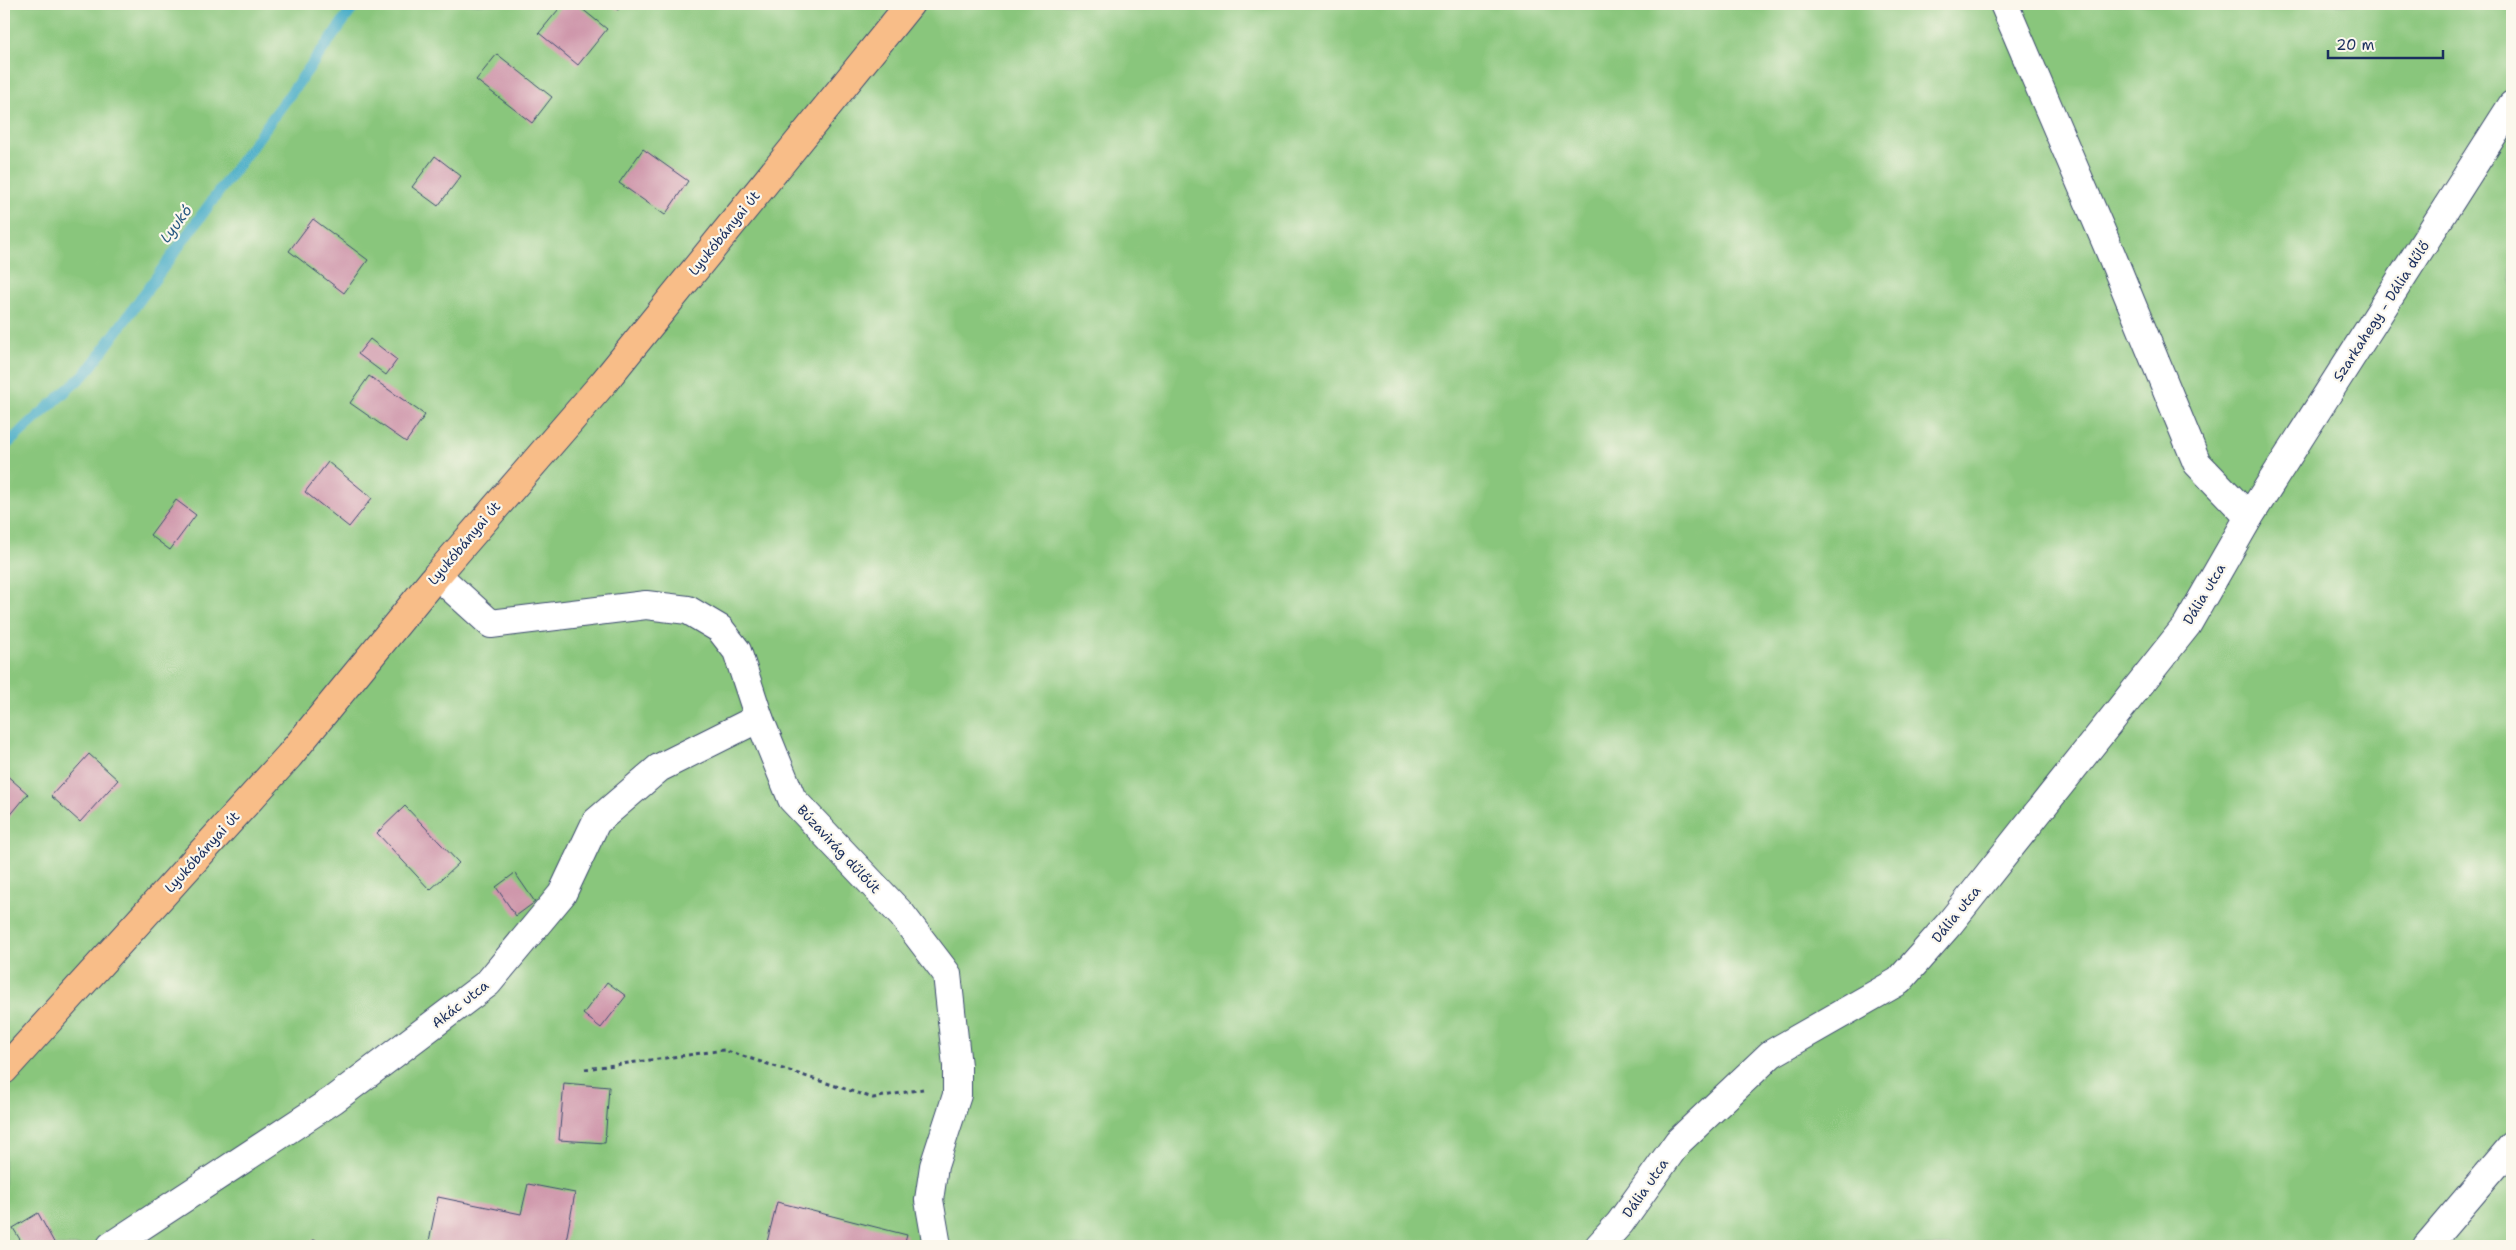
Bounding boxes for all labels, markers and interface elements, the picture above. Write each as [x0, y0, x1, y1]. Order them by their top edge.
scale bar [2328, 28, 2444, 60]
text: 20 m [2336, 35, 2375, 55]
street label: Lyukóbányai út [684, 187, 764, 279]
water label: Lyukó [155, 201, 197, 247]
street label: Szarkahegy - Dália dűlő [2329, 237, 2433, 385]
street label: Lyukóbányai út [424, 498, 504, 588]
street label: Dália utca [2179, 560, 2229, 628]
street label: Búzavirág dűlőút [793, 801, 885, 897]
street label: Lyukóbányai út [161, 807, 243, 897]
street label: Dália utca [1928, 882, 1985, 946]
street label: Akác utca [428, 976, 492, 1032]
street label: Dália utca [1618, 1155, 1672, 1221]

